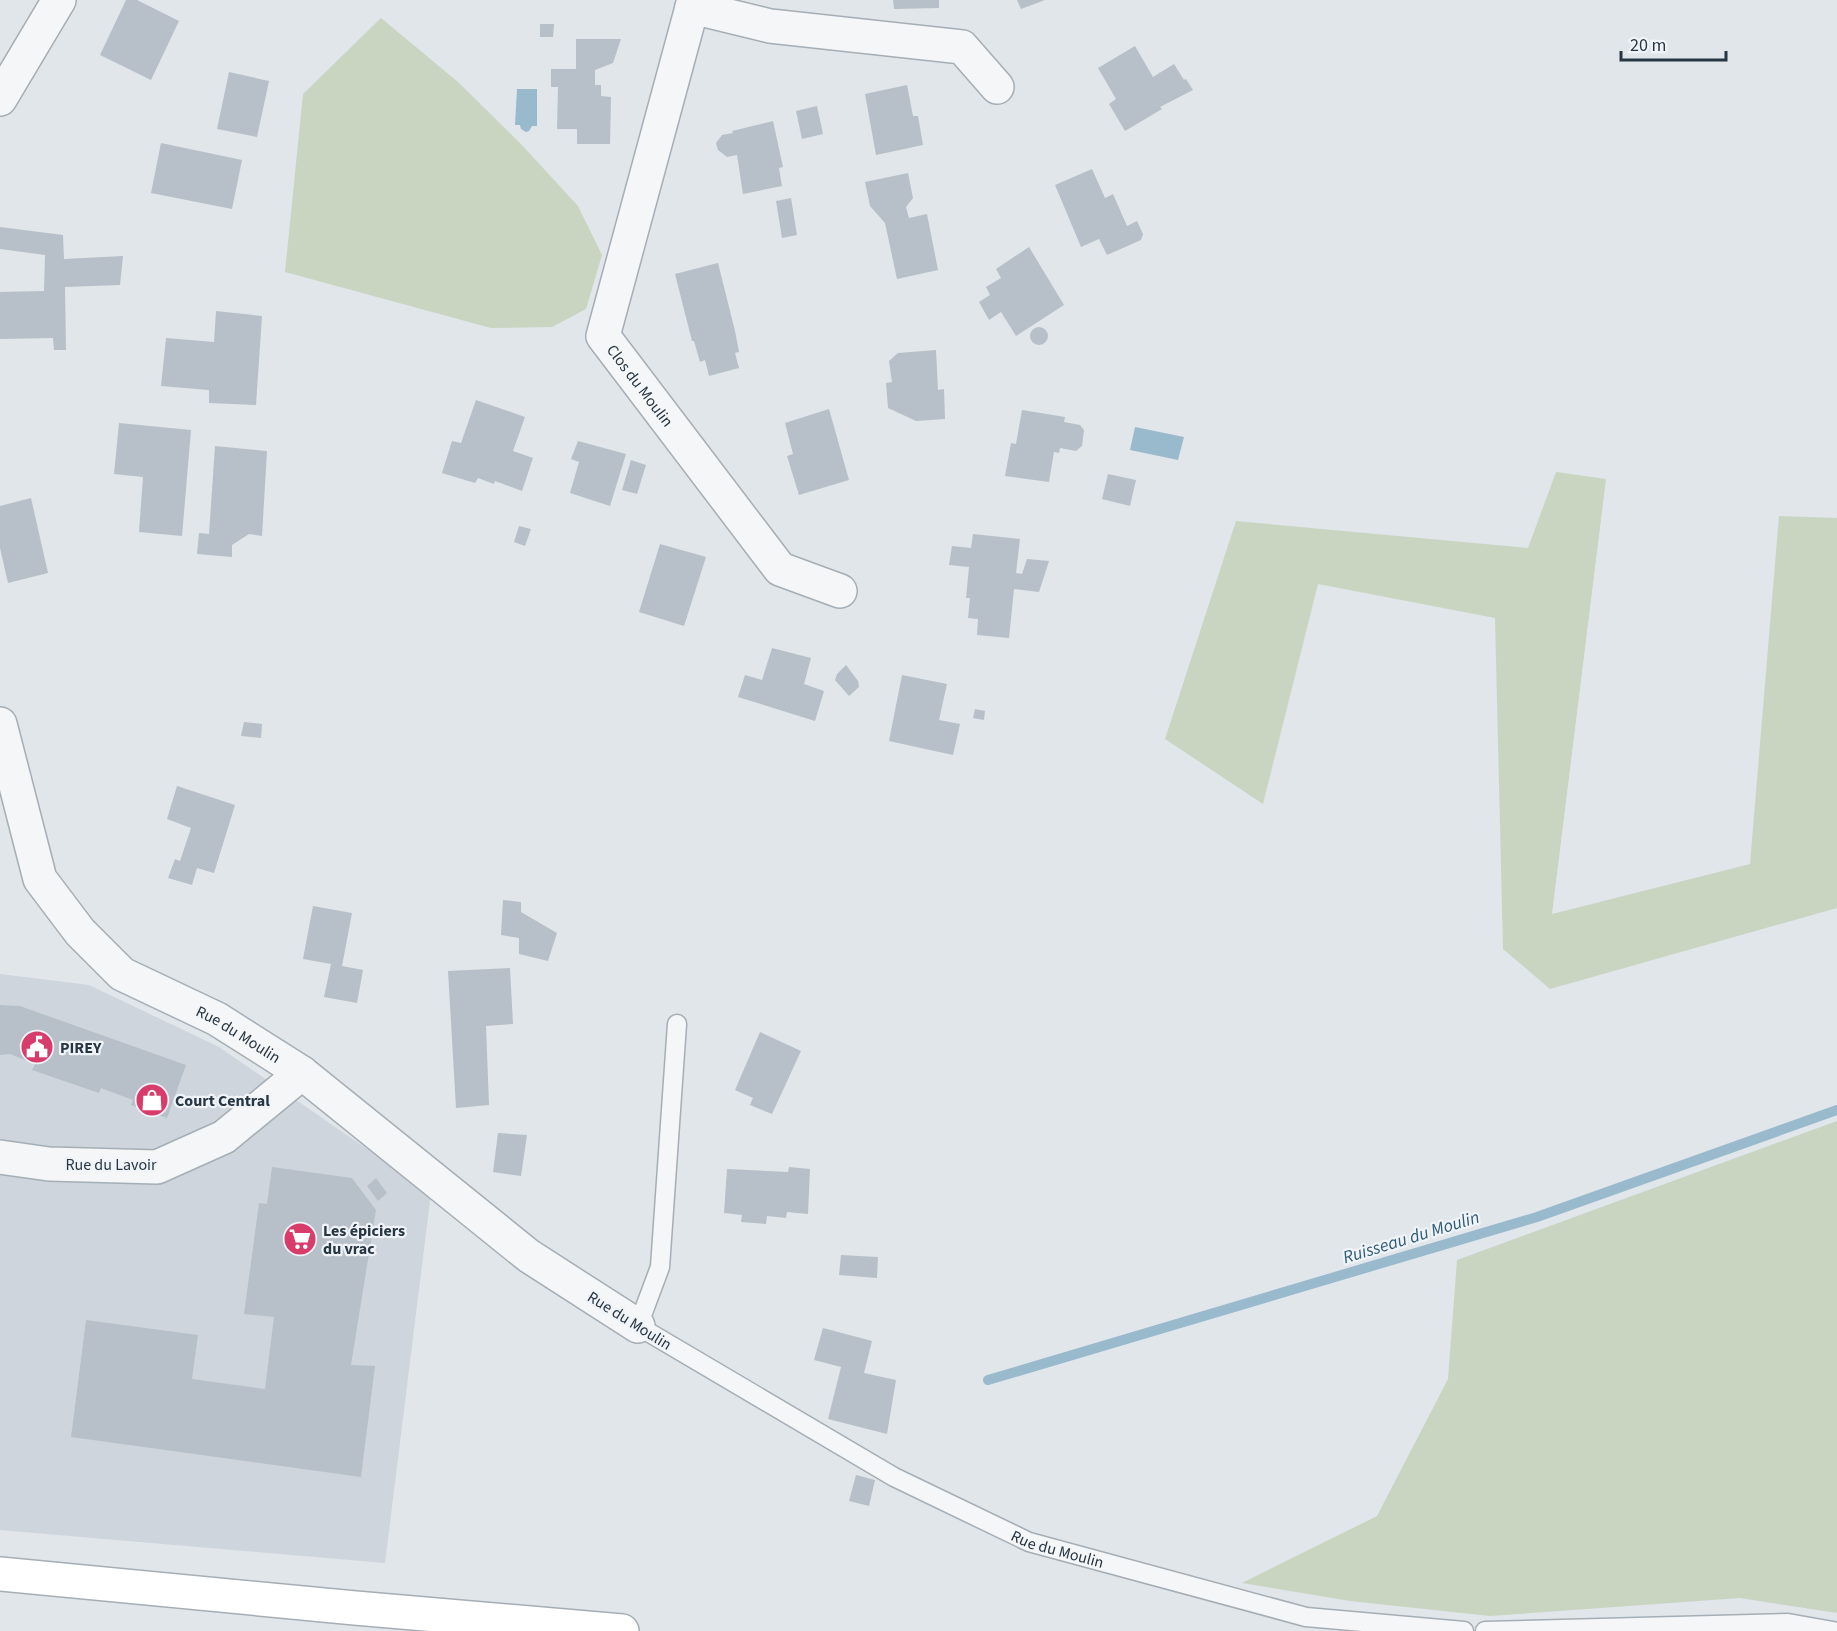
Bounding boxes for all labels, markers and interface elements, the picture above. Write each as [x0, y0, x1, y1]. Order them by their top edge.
scale bar [1621, 24, 1726, 62]
text: 20 m [1630, 33, 1666, 58]
street label: Clos du Moulin [601, 340, 678, 432]
street label: Rue du Moulin [192, 1001, 285, 1069]
public building icon: PIREY [19, 1029, 55, 1065]
place label: PIREY [60, 1037, 102, 1059]
shop icon: Court Central [134, 1082, 170, 1118]
place label: Court Central [175, 1090, 270, 1112]
street label: Rue du Lavoir [65, 1154, 157, 1176]
water label: Ruisseau du Moulin [1340, 1205, 1482, 1270]
place label: Les épiciers du vrac [323, 1220, 405, 1260]
supermarket icon: Les épiciers du vrac [282, 1221, 318, 1257]
street label: Rue du Moulin [583, 1286, 676, 1355]
street label: Rue du Moulin [1007, 1525, 1106, 1574]

